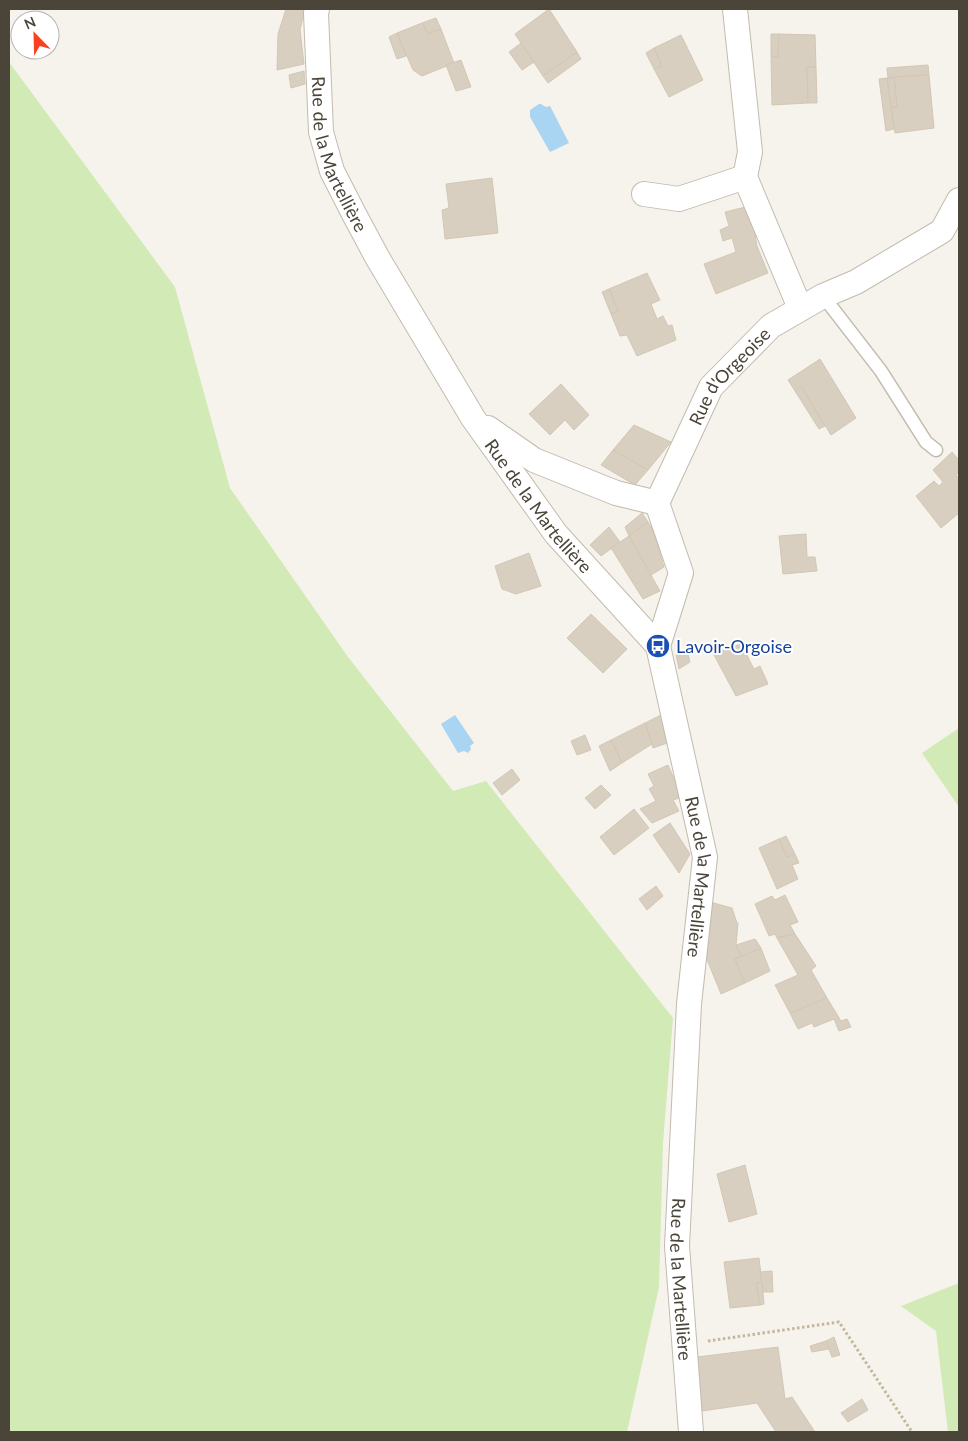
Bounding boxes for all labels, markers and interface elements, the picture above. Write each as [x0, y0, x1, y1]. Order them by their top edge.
north arrow [10, 10, 60, 60]
text: N [21, 13, 38, 33]
street label: Rue de la Martellière [308, 76, 372, 235]
street label: Rue d'Orgeoise [684, 323, 775, 428]
street label: Rue de la Martellière [480, 435, 597, 577]
bus stop icon: Lavoir-Orgoise [645, 633, 671, 659]
place label: Lavoir-Orgoise [676, 635, 792, 657]
street label: Rue de la Martellière [681, 794, 716, 959]
street label: Rue de la Martellière [666, 1197, 697, 1361]

